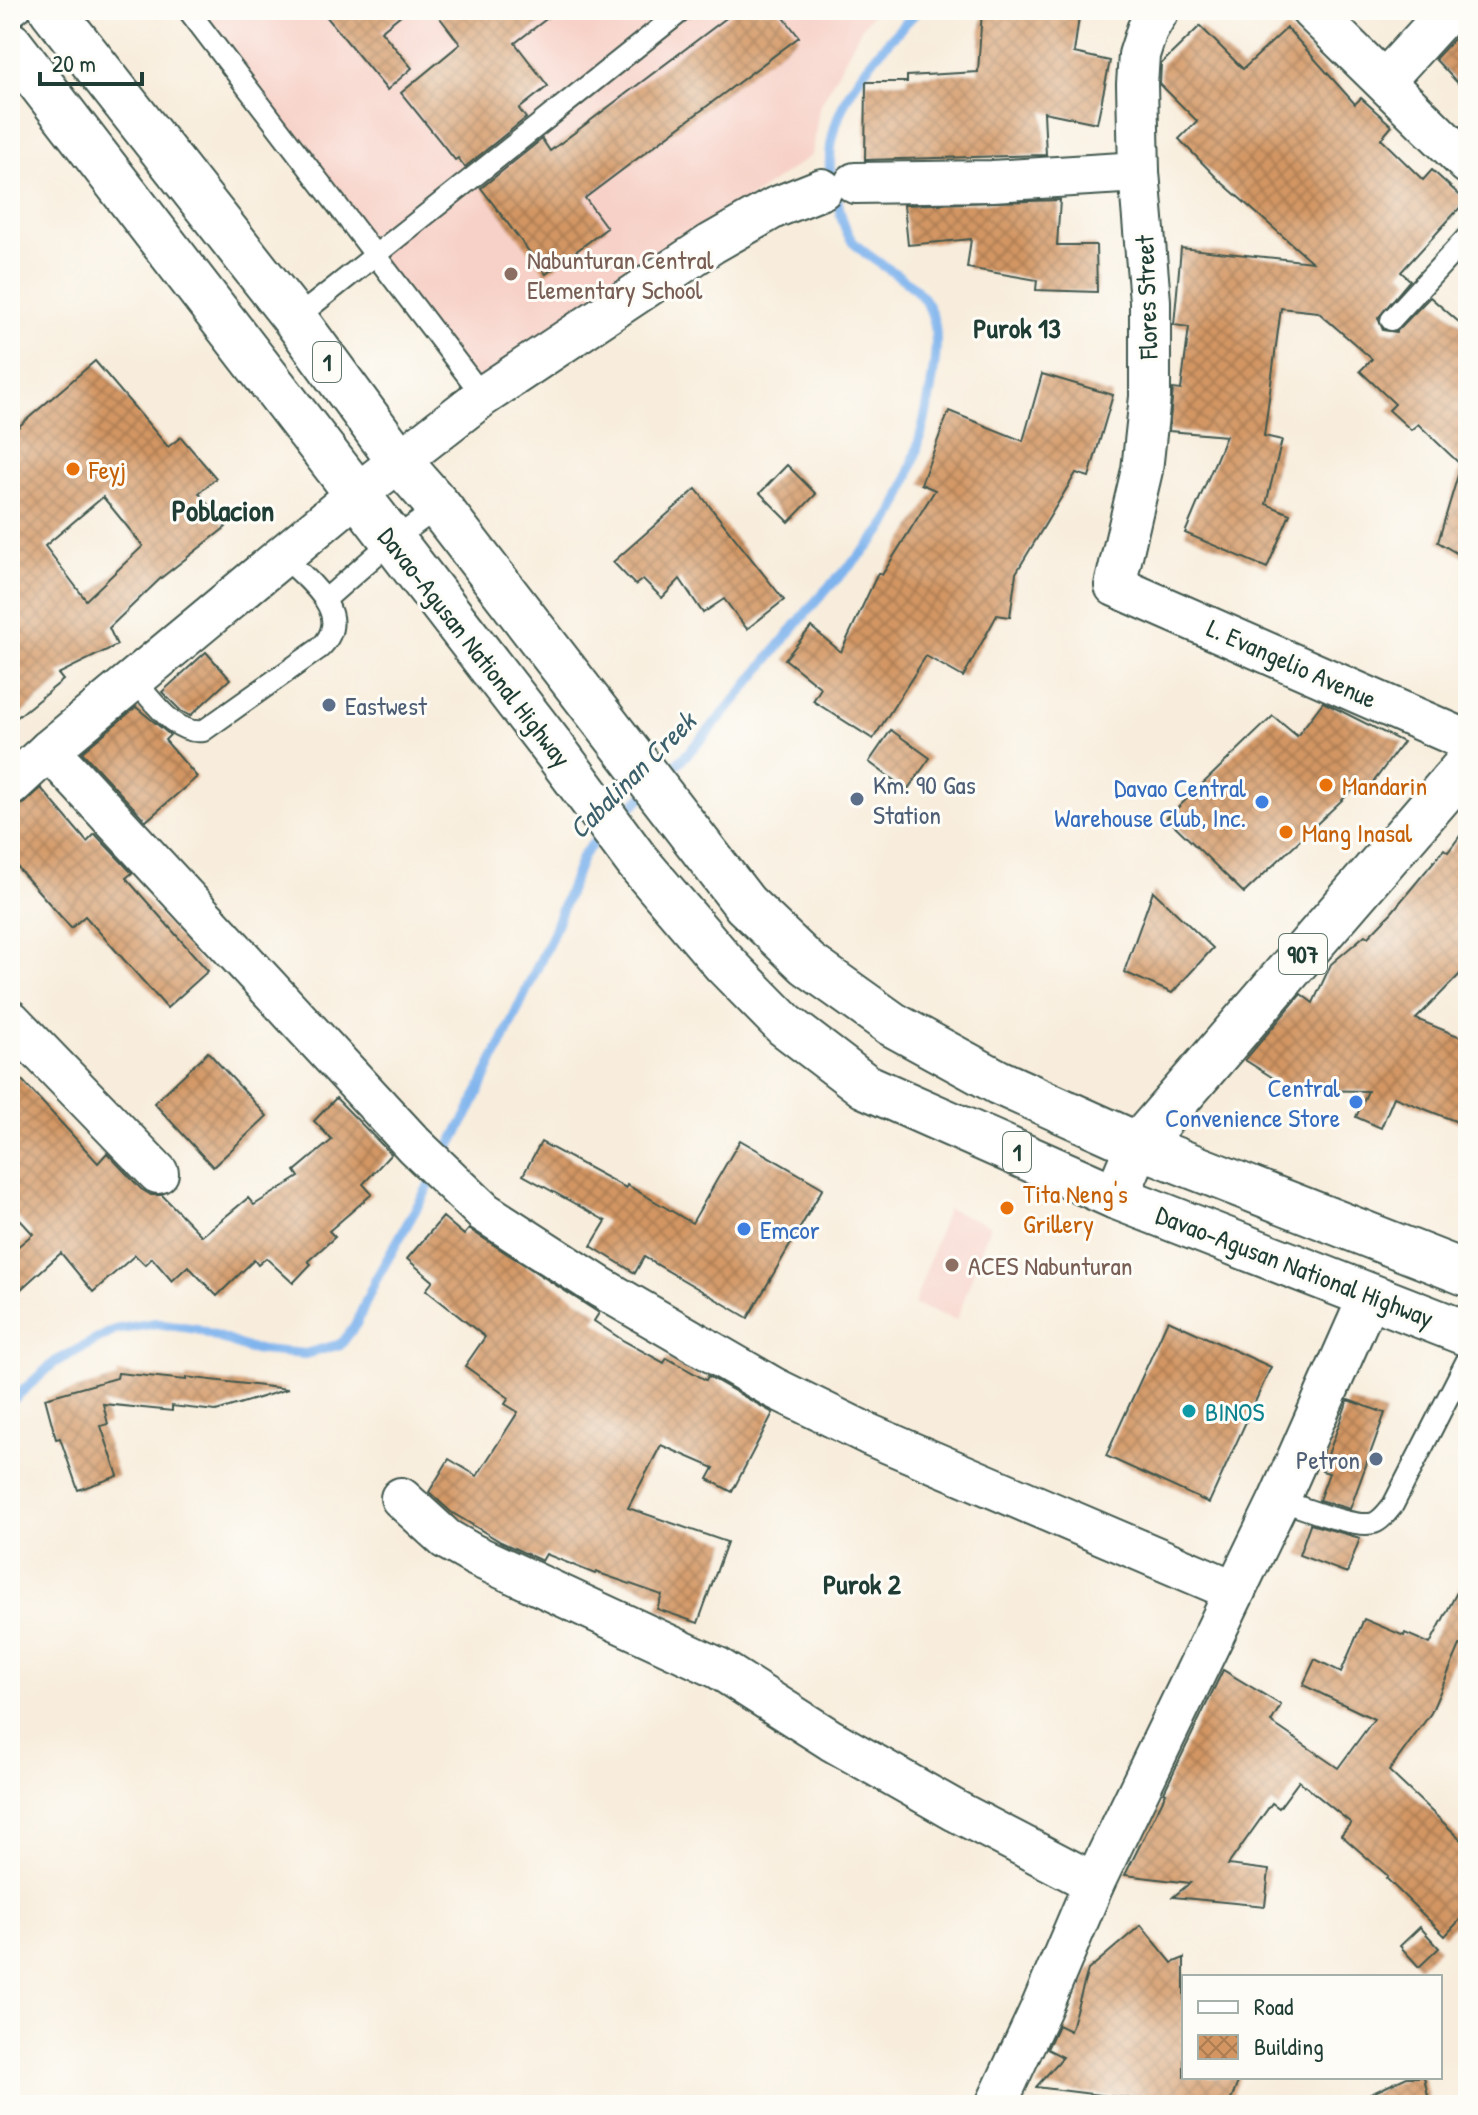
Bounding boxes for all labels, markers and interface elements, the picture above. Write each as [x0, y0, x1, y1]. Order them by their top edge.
scale bar [40, 36, 142, 86]
text: 20 m [52, 47, 96, 79]
street label: Flores Street [1126, 233, 1166, 361]
place label: Nabunturan Central Elementary School [527, 242, 714, 307]
marker: Nabunturan Central Elementary School [502, 265, 520, 283]
district label: Purok 13 [973, 309, 1061, 347]
road number: 1 [313, 342, 341, 382]
place label: Feyj [88, 452, 126, 487]
marker: Feyj [64, 460, 82, 478]
district label: Poblacion [172, 490, 274, 530]
street label: Davao-Agusan National Highway [371, 520, 579, 774]
street label: L. Evangelio Avenue [1202, 610, 1382, 716]
place label: Eastwest [345, 688, 428, 723]
marker: Eastwest [320, 696, 338, 714]
water label: Cabalinan Creek [560, 701, 706, 847]
place label: Km. 90 Gas Station [873, 767, 976, 832]
place label: Mandarin [1342, 768, 1427, 803]
place label: Davao Central Warehouse Club, Inc. [1054, 770, 1246, 835]
marker: Mandarin [1317, 776, 1335, 794]
marker: Km. 90 Gas Station [848, 790, 866, 808]
marker: Davao Central Warehouse Club, Inc. [1253, 793, 1271, 811]
place label: Mang Inasal [1302, 815, 1412, 850]
marker: Mang Inasal [1277, 823, 1295, 841]
road number: 907 [1279, 934, 1327, 974]
place label: Central Convenience Store [1165, 1070, 1340, 1135]
marker: Central Convenience Store [1347, 1093, 1365, 1111]
road number: 1 [1003, 1132, 1031, 1172]
place label: Tita Neng's Grillery [1023, 1176, 1128, 1241]
street label: Davao-Agusan National Highway [1151, 1197, 1439, 1335]
marker: Tita Neng's Grillery [998, 1199, 1016, 1217]
place label: Emcor [760, 1212, 820, 1247]
marker: Emcor [735, 1220, 753, 1238]
place label: ACES Nabunturan [968, 1248, 1133, 1283]
marker: ACES Nabunturan [943, 1256, 961, 1274]
place label: BINOS [1205, 1394, 1265, 1429]
marker: BINOS [1180, 1402, 1198, 1420]
place label: Petron [1296, 1442, 1360, 1477]
marker: Petron [1367, 1450, 1385, 1468]
district label: Purok 2 [823, 1565, 902, 1603]
legend [1182, 1975, 1442, 2079]
text: Road [1254, 1990, 1293, 2022]
text: Building [1254, 2030, 1324, 2062]

